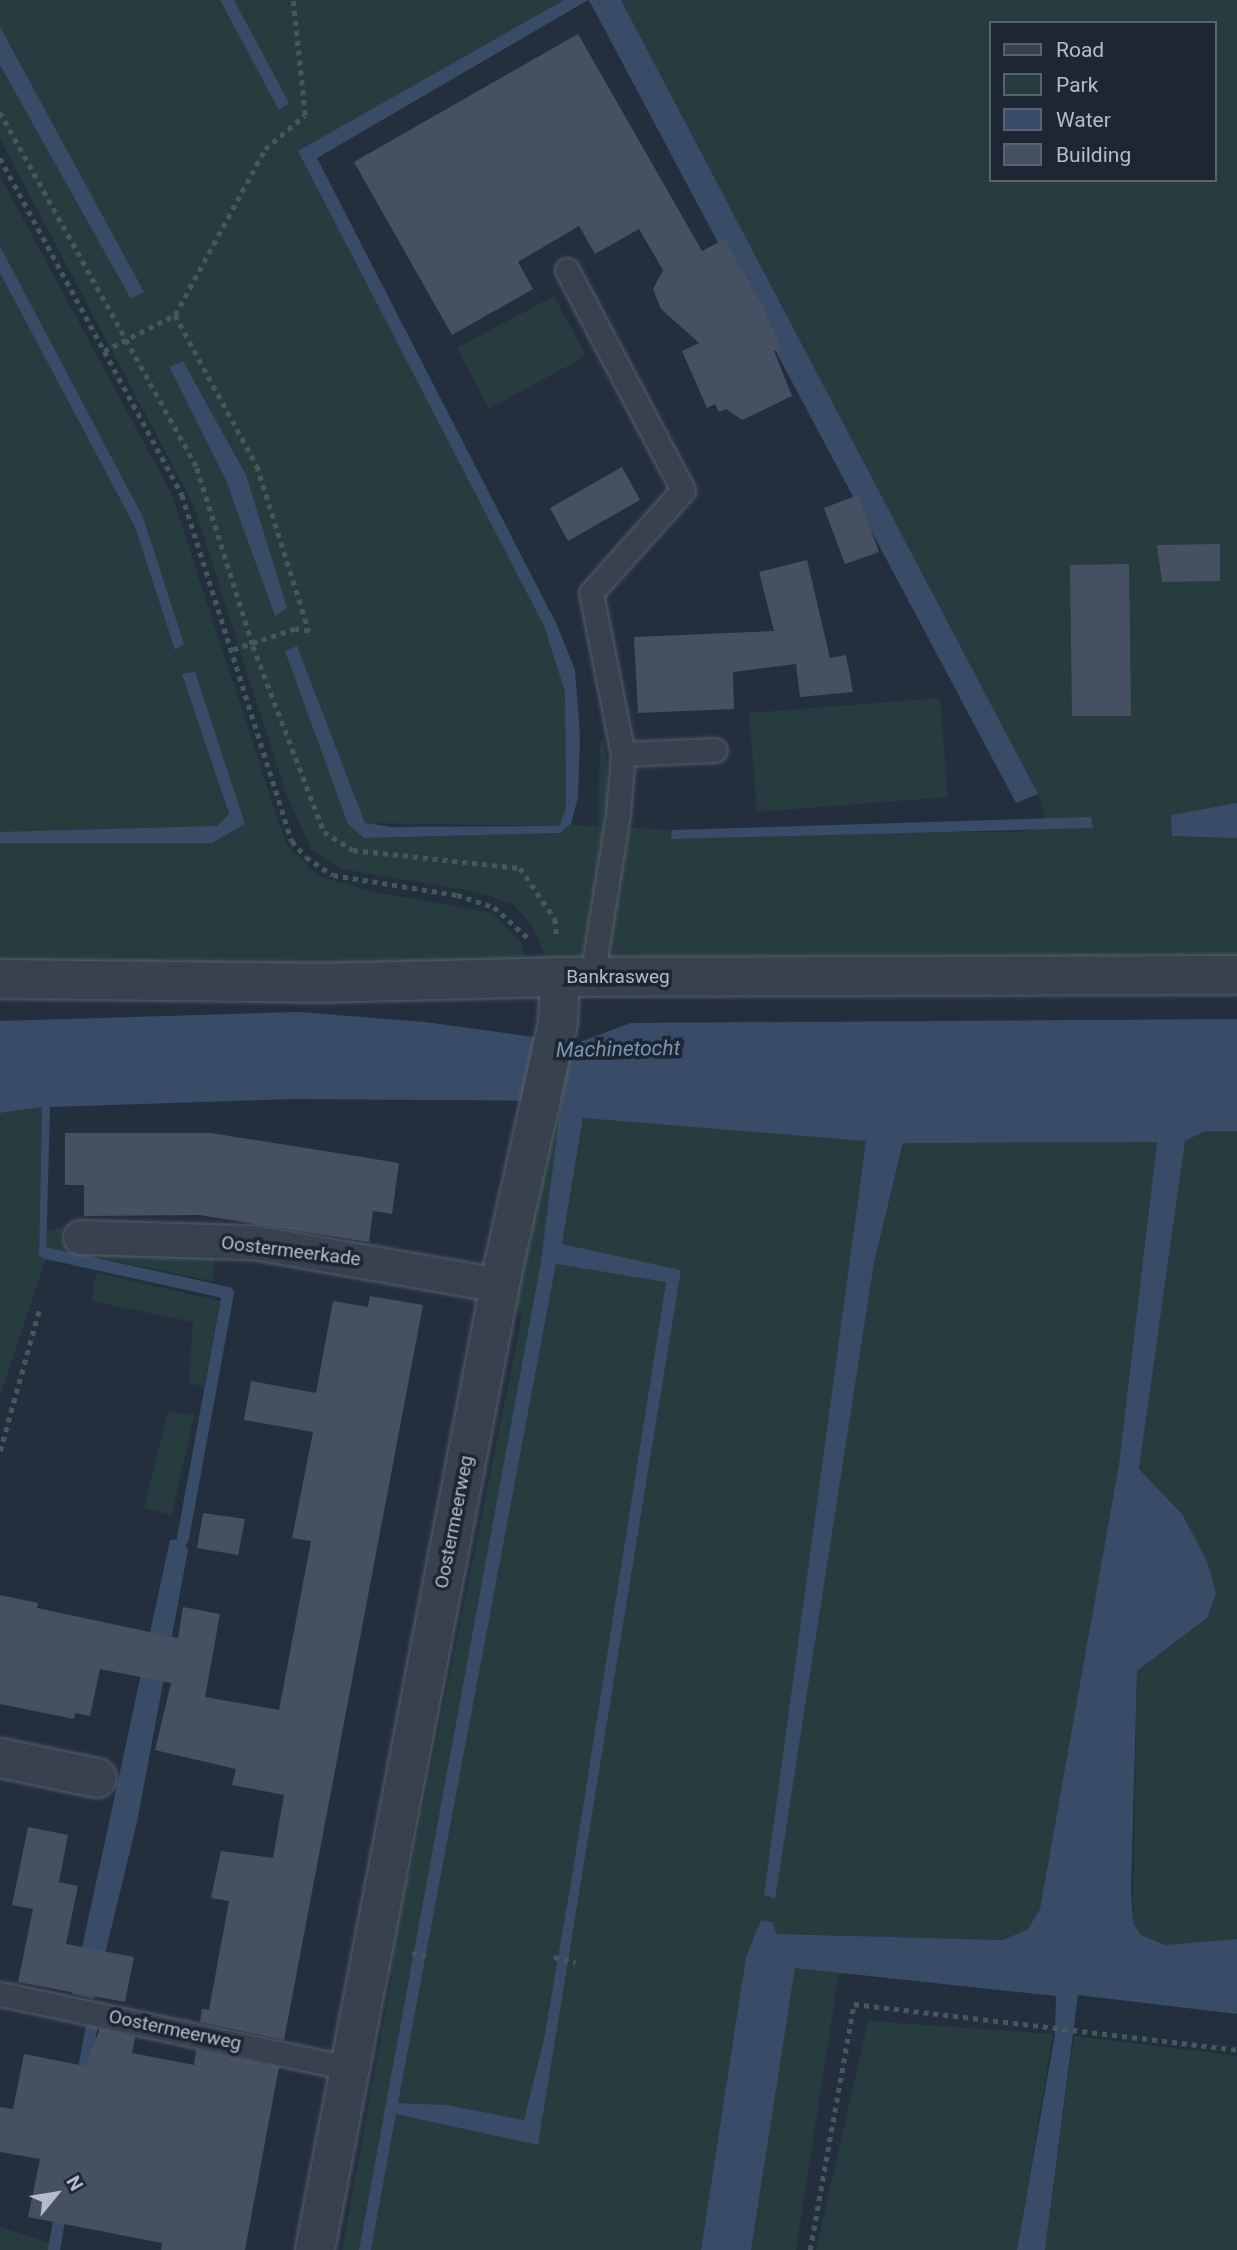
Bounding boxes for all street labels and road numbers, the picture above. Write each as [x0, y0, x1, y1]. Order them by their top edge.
street label: Bankrasweg [566, 966, 670, 988]
street label: Oostermeerkade [220, 1231, 362, 1271]
street label: Oostermeerweg [430, 1454, 478, 1590]
street label: Oostermeerweg [107, 2005, 243, 2055]

